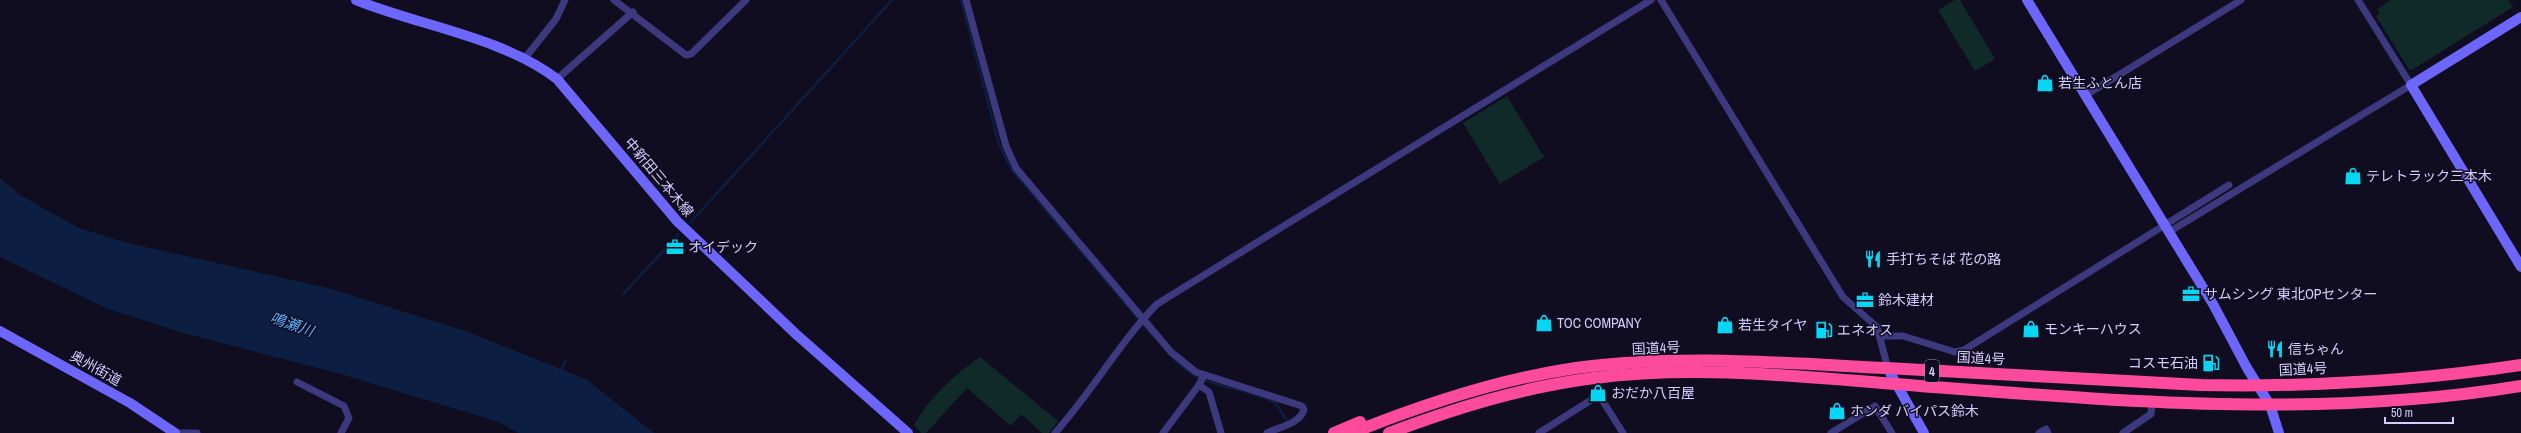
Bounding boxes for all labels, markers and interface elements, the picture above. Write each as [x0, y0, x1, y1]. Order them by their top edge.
shop icon: 若生ふとん店 [2035, 73, 2055, 93]
place label: 若生ふとん店 [2058, 74, 2142, 92]
street label: 中新田三本木線 [621, 134, 697, 220]
shop icon: テレトラック三本木 [2343, 166, 2363, 186]
place label: テレトラック三本木 [2366, 167, 2492, 185]
office icon: オイデック [665, 237, 685, 257]
place label: オイデック [688, 238, 758, 256]
restaurant icon: 手打ちそば 花の路 [1863, 249, 1883, 269]
place label: 手打ちそば 花の路 [1886, 250, 2001, 268]
office icon: サムシング 東北OPセンター [2181, 284, 2201, 304]
place label: サムシング 東北OPセンター [2204, 285, 2378, 303]
office icon: 鈴木建材 [1855, 290, 1875, 310]
place label: 鈴木建材 [1878, 291, 1934, 309]
water label: 鳴瀬川 [267, 307, 319, 342]
shop icon: TOC COMPANY [1534, 313, 1554, 333]
place label: TOC COMPANY [1557, 314, 1642, 332]
shop icon: 若生タイヤ [1715, 315, 1735, 335]
place label: 若生タイヤ [1738, 316, 1808, 334]
shop icon: モンキーハウス [2021, 319, 2041, 339]
fuel station icon: エネオス [1814, 320, 1834, 340]
place label: モンキーハウス [2044, 320, 2142, 338]
place label: エネオス [1837, 321, 1893, 339]
street label: 国道4号 [1631, 338, 1681, 358]
restaurant icon: 信ちゃん [2265, 339, 2285, 359]
place label: 信ちゃん [2288, 340, 2344, 358]
street label: 奥州街道 [67, 347, 125, 389]
street label: 国道4号 [1956, 348, 2006, 368]
fuel station icon: コスモ石油 [2201, 353, 2221, 373]
place label: コスモ石油 [2128, 354, 2198, 372]
street label: 国道4号 [2278, 359, 2328, 379]
road number: 4 [1925, 360, 1939, 382]
shop icon: おだか八百屋 [1588, 383, 1608, 403]
place label: おだか八百屋 [1611, 384, 1695, 402]
scale bar [2385, 399, 2453, 425]
shop icon: ホンダ バイパス鈴木 [1827, 401, 1847, 421]
place label: ホンダ バイパス鈴木 [1850, 402, 1979, 420]
text: 50 m [2391, 405, 2413, 421]

